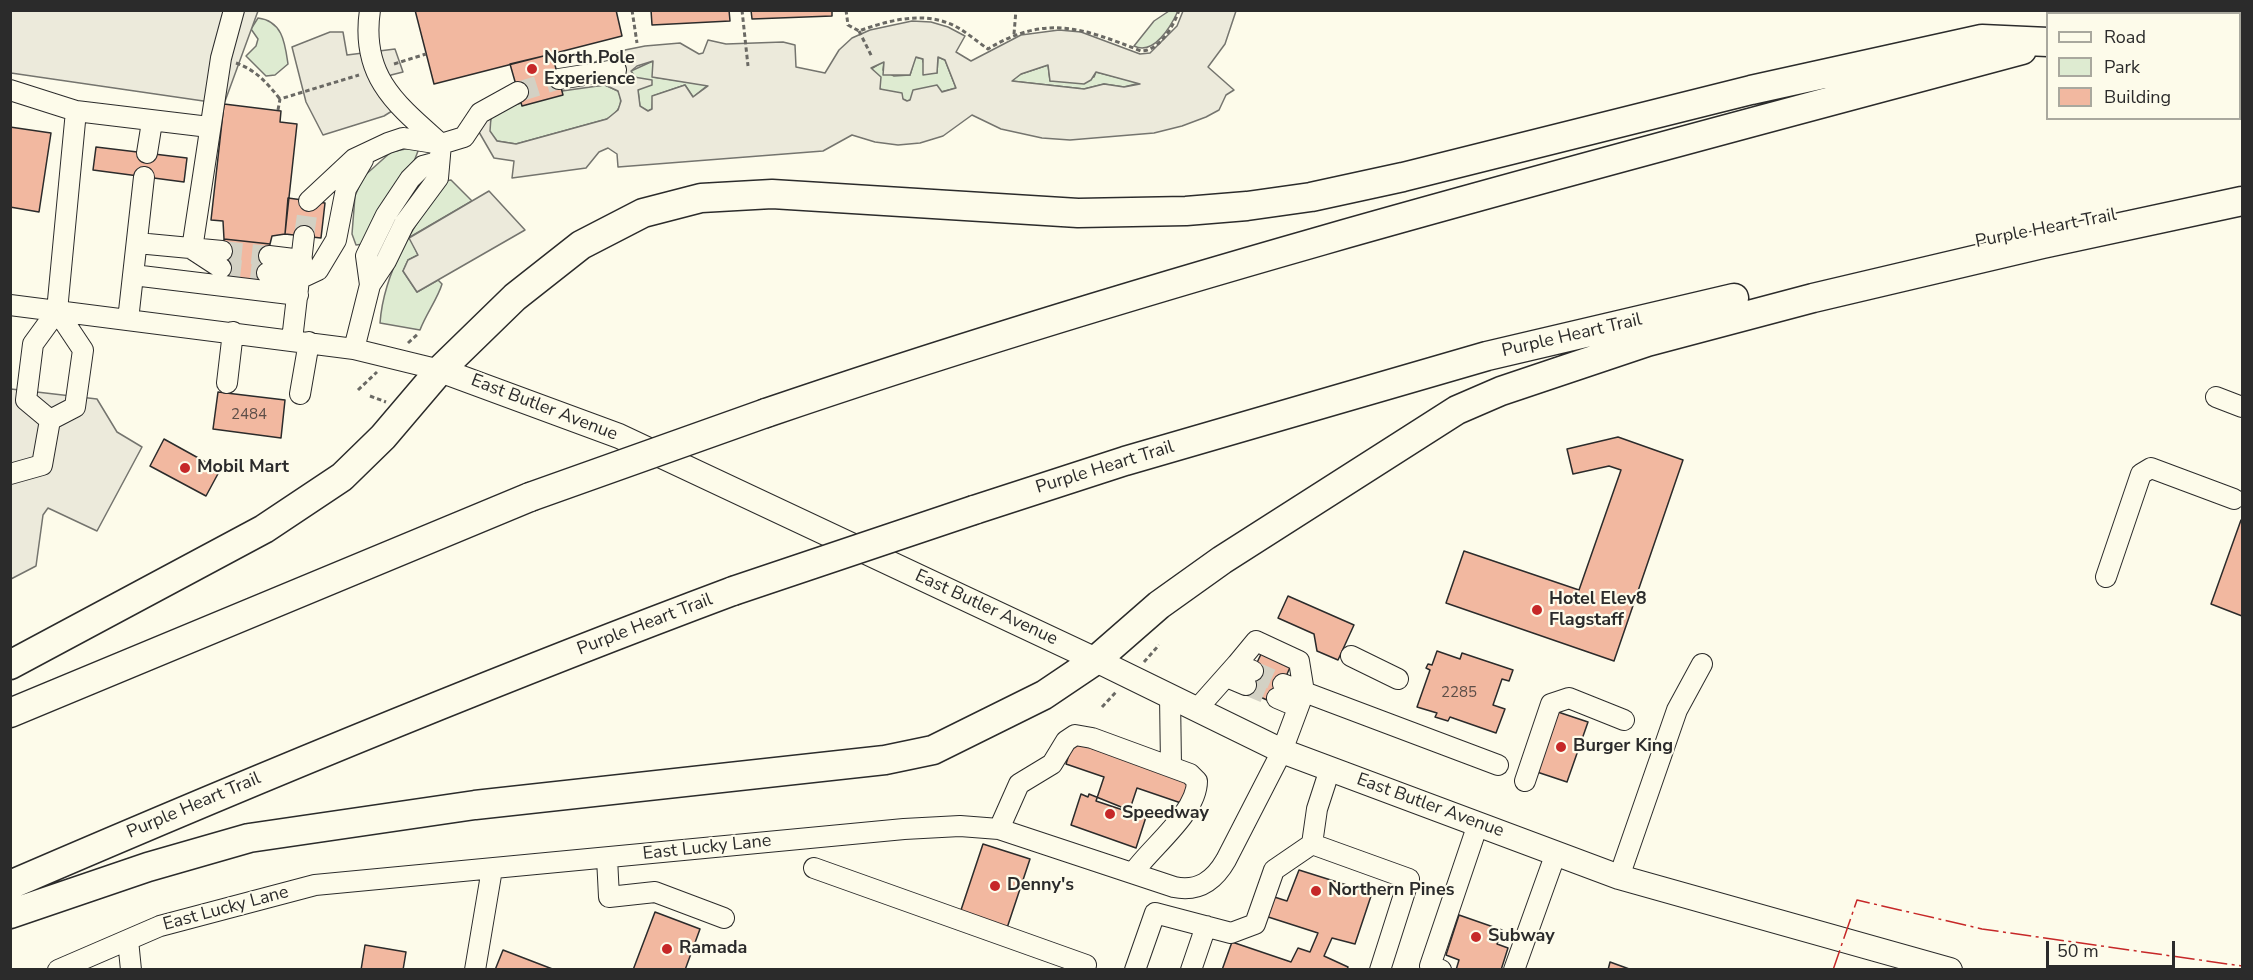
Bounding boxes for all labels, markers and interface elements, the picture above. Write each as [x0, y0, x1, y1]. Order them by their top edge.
legend [2046, 12, 2241, 120]
text: Road [2104, 25, 2146, 49]
place label: North Pole Experience [544, 48, 635, 90]
text: Park [2104, 55, 2140, 79]
marker: North Pole Experience [525, 62, 539, 76]
text: Building [2104, 85, 2171, 109]
street label: Purple Heart Trail [1974, 205, 2118, 253]
street label: Purple Heart Trail [1500, 309, 1644, 363]
street label: East Butler Avenue [468, 370, 620, 446]
house number: 2484 [231, 406, 267, 424]
street label: Purple Heart Trail [1033, 437, 1177, 499]
place label: Mobil Mart [197, 457, 289, 479]
marker: Mobil Mart [178, 461, 192, 475]
street label: East Butler Avenue [911, 565, 1061, 651]
street label: Purple Heart Trail [574, 589, 716, 661]
place label: Hotel Elev8 Flagstaff [1549, 589, 1647, 632]
marker: Hotel Elev8 Flagstaff [1530, 603, 1544, 617]
house number: 2285 [1441, 684, 1477, 702]
place label: Burger King [1573, 736, 1673, 758]
marker: Burger King [1554, 740, 1568, 754]
street label: Purple Heart Trail [124, 768, 264, 844]
street label: East Butler Avenue [1353, 769, 1507, 843]
place label: Speedway [1122, 803, 1209, 825]
marker: Speedway [1103, 807, 1117, 821]
street label: East Lucky Lane [642, 831, 772, 865]
place label: Denny's [1007, 875, 1074, 897]
marker: Denny's [988, 879, 1002, 893]
place label: Northern Pines [1328, 880, 1454, 902]
street label: East Lucky Lane [161, 882, 291, 936]
marker: Northern Pines [1309, 884, 1323, 898]
place label: Subway [1488, 926, 1555, 948]
scale bar [2049, 929, 2178, 967]
marker: Subway [1469, 930, 1483, 944]
place label: Ramada [679, 938, 747, 960]
text: 50 m [2057, 939, 2099, 963]
marker: Ramada [660, 942, 674, 956]

